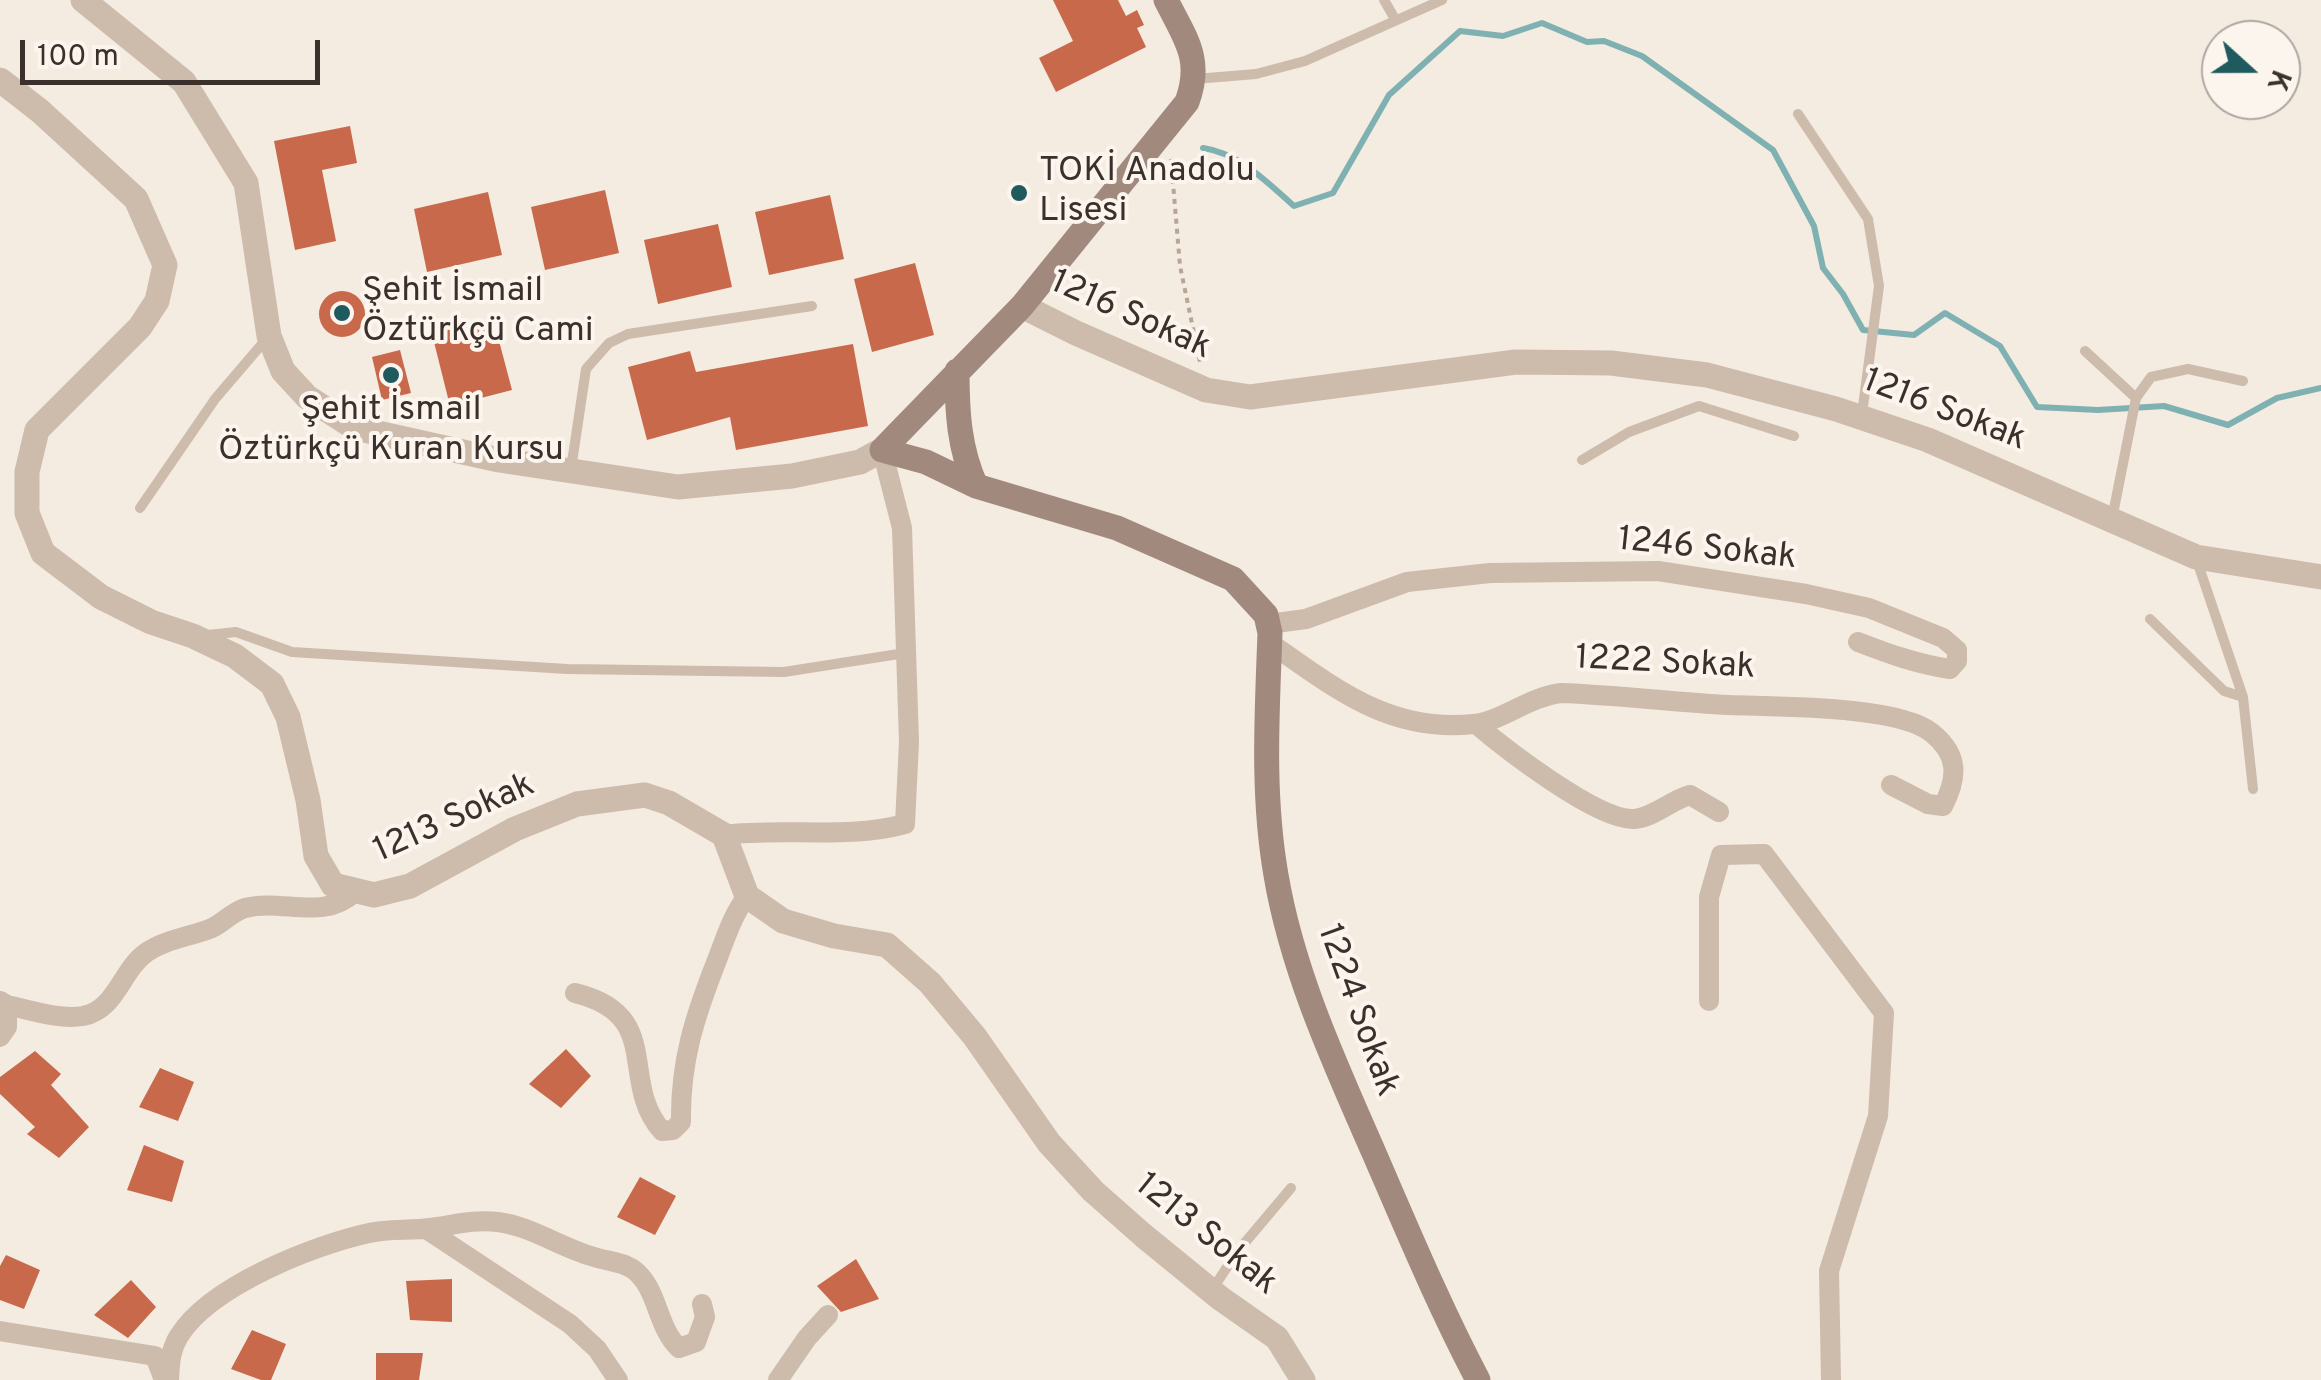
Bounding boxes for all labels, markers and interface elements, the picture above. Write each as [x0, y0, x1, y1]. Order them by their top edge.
scale bar [25, 20, 325, 82]
north arrow [2201, 20, 2301, 120]
text: 100 m [37, 39, 119, 76]
text: K [2257, 64, 2298, 96]
place label: TOKİ Anadolu Lisesi [1039, 152, 1255, 234]
marker: TOKİ Anadolu Lisesi [1008, 182, 1030, 204]
street label: 1216 Sokak [1043, 263, 1217, 371]
place label: Şehit İsmail Öztürkçü Cami [362, 272, 594, 354]
marker: Şehit İsmail Öztürkçü Cami [331, 302, 353, 324]
street label: 1216 Sokak [1857, 362, 2031, 462]
marker: Şehit İsmail Öztürkçü Kuran Kursu [380, 364, 402, 386]
place label: Şehit İsmail Öztürkçü Kuran Kursu [218, 391, 564, 473]
street label: 1246 Sokak [1616, 521, 1798, 581]
street label: 1222 Sokak [1574, 639, 1756, 691]
street label: 1213 Sokak [368, 766, 542, 874]
street label: 1224 Sokak [1305, 919, 1407, 1103]
street label: 1213 Sokak [1125, 1166, 1285, 1306]

